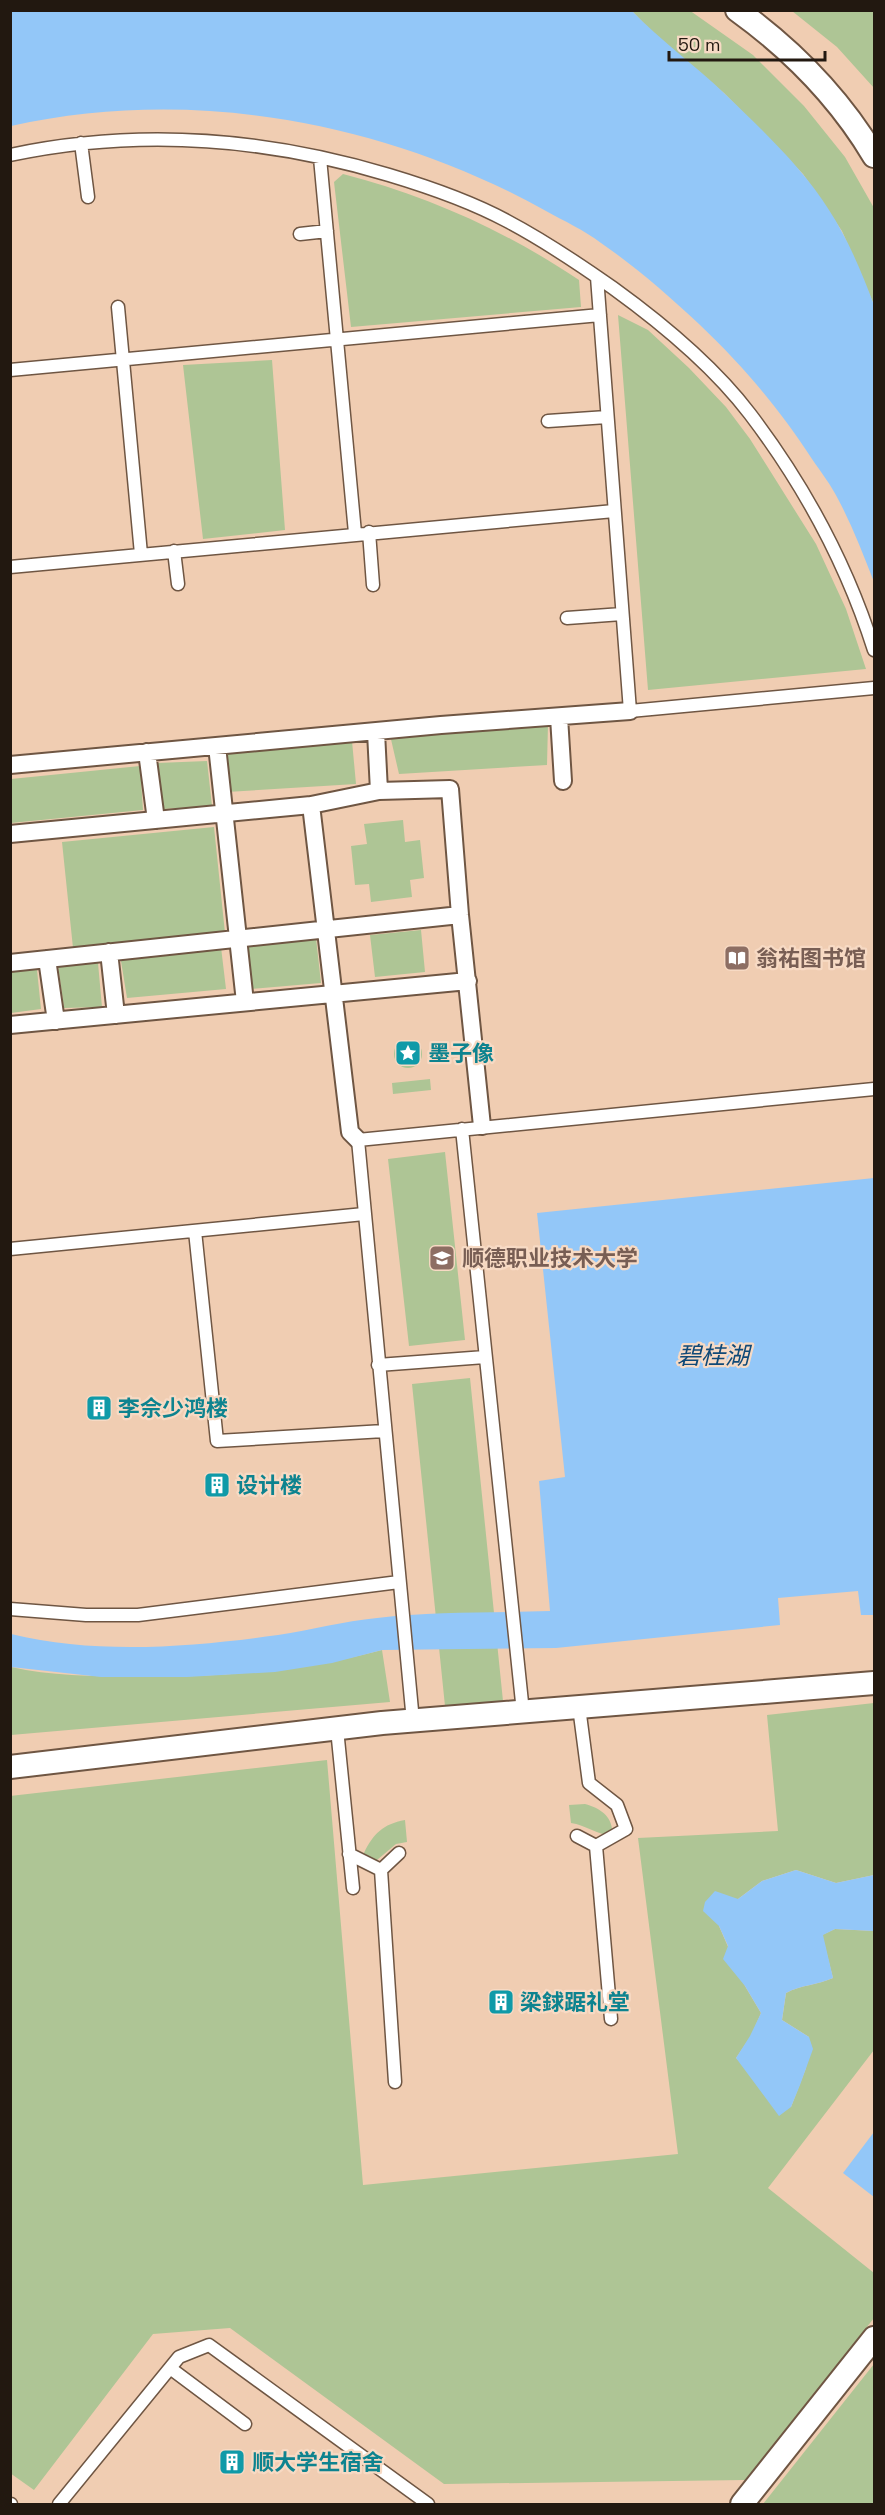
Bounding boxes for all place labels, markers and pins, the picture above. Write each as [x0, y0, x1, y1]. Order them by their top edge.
library icon: 翁祐图书馆 [722, 943, 752, 973]
place label: 翁祐图书馆 [756, 944, 866, 972]
place icon: 墨子像 [393, 1038, 423, 1068]
place label: 墨子像 [428, 1039, 494, 1067]
school or university icon: 顺德职业技术大学 [427, 1243, 457, 1273]
place label: 顺德职业技术大学 [462, 1244, 638, 1272]
building icon: 李佘少鸿楼 [84, 1393, 114, 1423]
place label: 李佘少鸿楼 [118, 1394, 228, 1422]
building icon: 设计楼 [202, 1470, 232, 1500]
place label: 设计楼 [236, 1471, 302, 1499]
building icon: 梁銶踞礼堂 [486, 1987, 516, 2017]
place label: 梁銶踞礼堂 [520, 1988, 630, 2016]
building icon: 顺大学生宿舍 [217, 2447, 247, 2477]
place label: 顺大学生宿舍 [252, 2448, 384, 2476]

